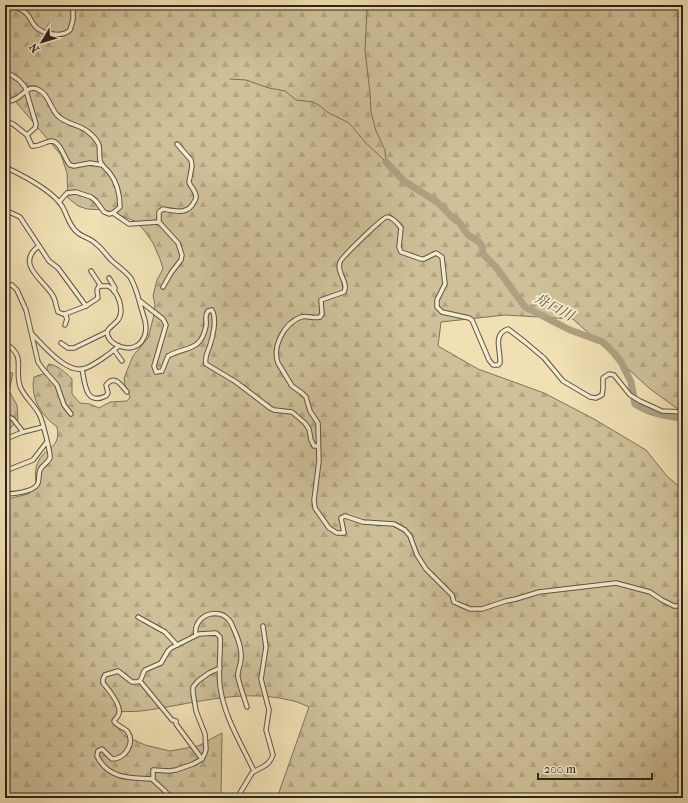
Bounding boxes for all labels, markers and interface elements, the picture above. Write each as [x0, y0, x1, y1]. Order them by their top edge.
north arrow [22, 22, 62, 62]
text: N [26, 40, 42, 55]
water label: 舟口川 [531, 290, 578, 325]
scale bar [538, 755, 652, 781]
text: 200 m [544, 762, 576, 776]

